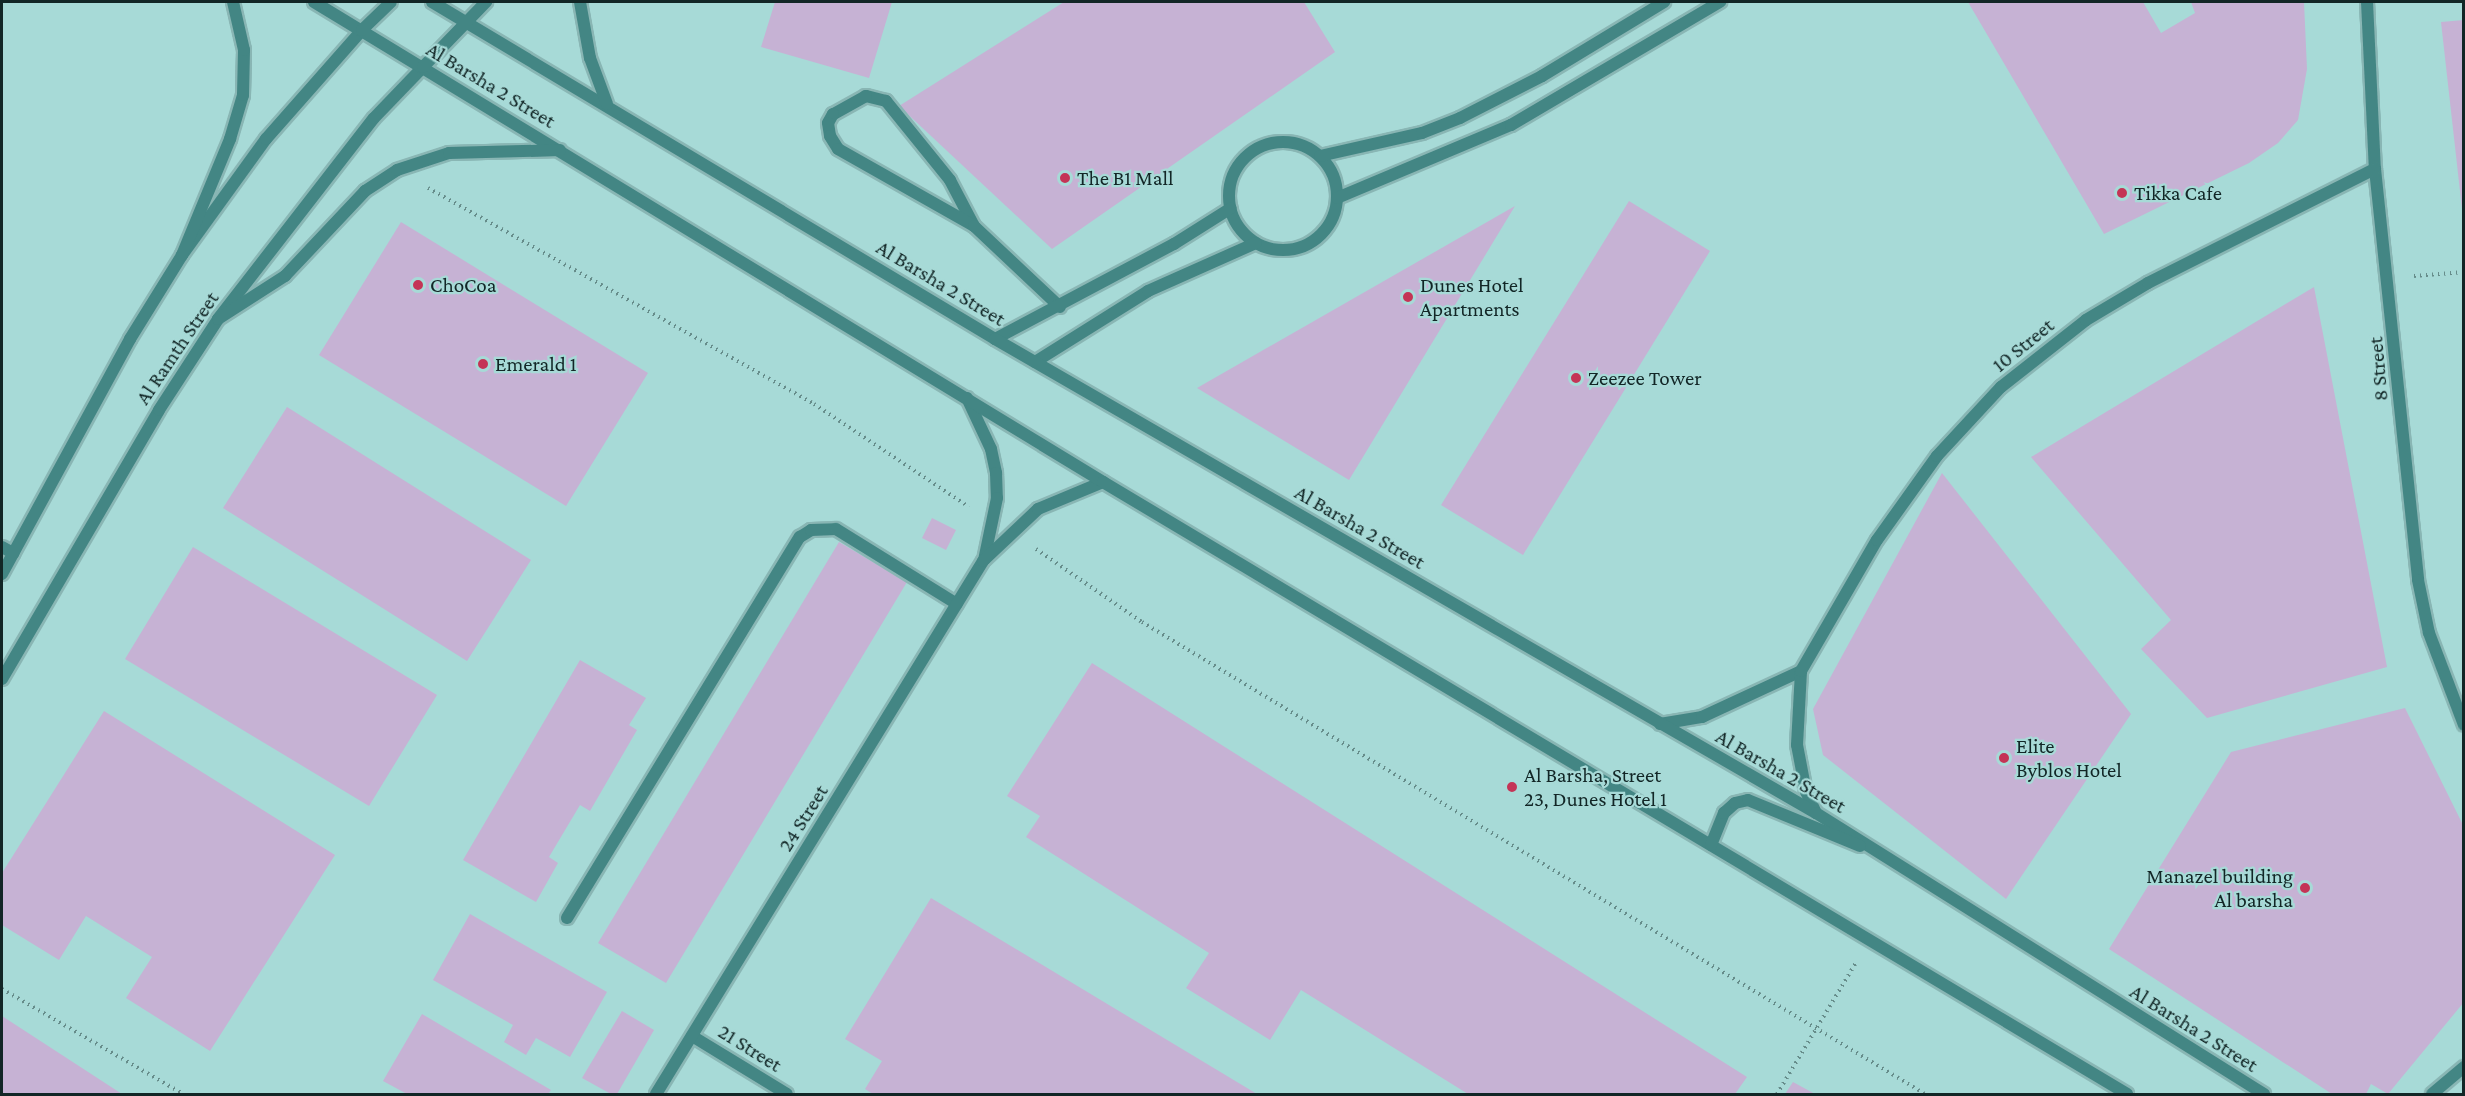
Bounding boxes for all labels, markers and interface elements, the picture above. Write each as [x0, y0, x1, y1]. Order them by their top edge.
street label: Al Barsha 2 Street [422, 37, 560, 133]
place label: The B1 Mall [1077, 165, 1173, 191]
marker: The B1 Mall [1058, 171, 1072, 185]
place label: Tikka Cafe [2134, 180, 2222, 206]
marker: Tikka Cafe [2115, 186, 2129, 200]
street label: Al Barsha 2 Street [872, 235, 1010, 331]
place label: ChoCoa [430, 272, 497, 298]
place label: Dunes Hotel Apartments [1420, 272, 1524, 322]
marker: ChoCoa [411, 278, 425, 292]
street label: Al Ramth Street [130, 287, 224, 409]
marker: Dunes Hotel Apartments [1401, 290, 1415, 304]
street label: 10 Street [1987, 313, 2059, 377]
street label: 8 Street [2363, 336, 2393, 402]
place label: Emerald 1 [495, 351, 577, 377]
marker: Emerald 1 [476, 357, 490, 371]
place label: Zeezee Tower [1588, 365, 1702, 391]
marker: Zeezee Tower [1569, 371, 1583, 385]
street label: Al Barsha 2 Street [1290, 480, 1430, 574]
street label: Al Barsha 2 Street [1711, 724, 1851, 818]
place label: Elite Byblos Hotel [2016, 733, 2122, 783]
marker: Elite Byblos Hotel [1997, 751, 2011, 765]
place label: Al Barsha, Street 23, Dunes Hotel 1 [1524, 762, 1667, 812]
street label: 24 Street [773, 780, 833, 856]
marker: Al Barsha, Street 23, Dunes Hotel 1 [1505, 780, 1519, 794]
place label: Manazel building Al barsha [2146, 863, 2293, 913]
marker: Manazel building Al barsha [2298, 881, 2312, 895]
street label: Al Barsha 2 Street [2125, 979, 2263, 1077]
street label: 21 Street [714, 1019, 786, 1077]

